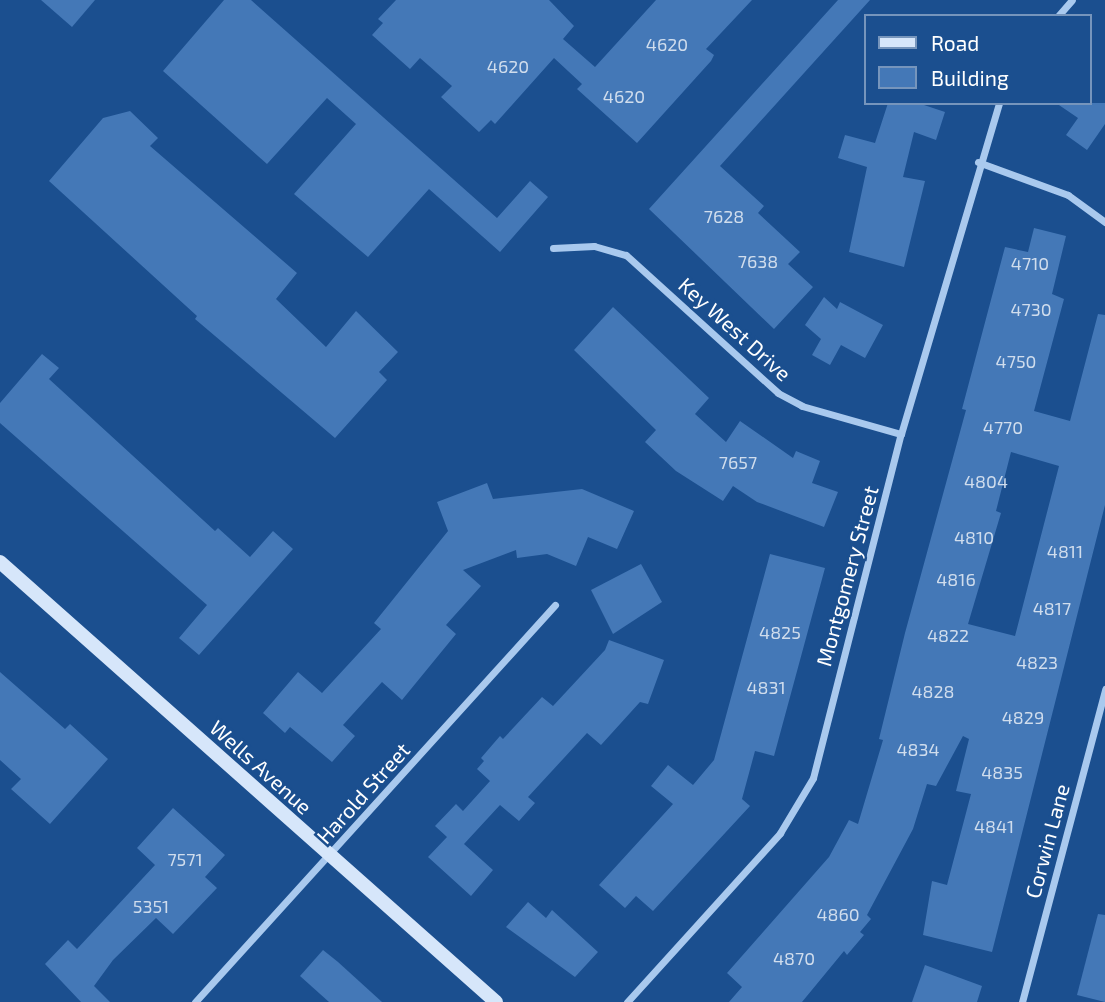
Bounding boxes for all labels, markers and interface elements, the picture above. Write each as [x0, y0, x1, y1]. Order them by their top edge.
legend [864, 14, 1091, 105]
text: Road [931, 30, 979, 55]
house number: 4620 [646, 33, 688, 55]
house number: 4620 [487, 55, 529, 77]
text: Building [931, 65, 1009, 90]
house number: 4620 [603, 85, 645, 107]
house number: 7628 [704, 205, 744, 227]
house number: 7638 [738, 250, 778, 272]
house number: 4710 [1011, 252, 1049, 274]
street label: Key West Drive [673, 272, 797, 386]
house number: 4730 [1010, 298, 1052, 320]
house number: 4750 [996, 350, 1036, 372]
house number: 4770 [983, 416, 1023, 438]
house number: 7657 [719, 451, 757, 473]
house number: 4804 [964, 470, 1008, 492]
street label: Montgomery Street [811, 483, 883, 669]
house number: 4810 [954, 526, 994, 548]
house number: 4811 [1047, 540, 1083, 562]
house number: 4816 [936, 568, 976, 590]
house number: 4817 [1033, 597, 1071, 619]
house number: 4825 [759, 621, 801, 643]
house number: 4822 [927, 624, 969, 646]
house number: 4823 [1016, 651, 1058, 673]
house number: 4831 [746, 676, 786, 698]
house number: 4828 [911, 680, 955, 702]
house number: 4829 [1002, 706, 1044, 728]
street label: Wells Avenue [205, 714, 317, 820]
street label: Harold Street [311, 737, 415, 849]
house number: 4834 [896, 738, 940, 760]
house number: 4835 [981, 761, 1023, 783]
street label: Corwin Lane [1020, 781, 1074, 901]
house number: 4841 [974, 815, 1014, 837]
house number: 7571 [167, 848, 203, 870]
house number: 5351 [133, 895, 169, 917]
house number: 4860 [816, 903, 860, 925]
house number: 4870 [773, 947, 815, 969]

